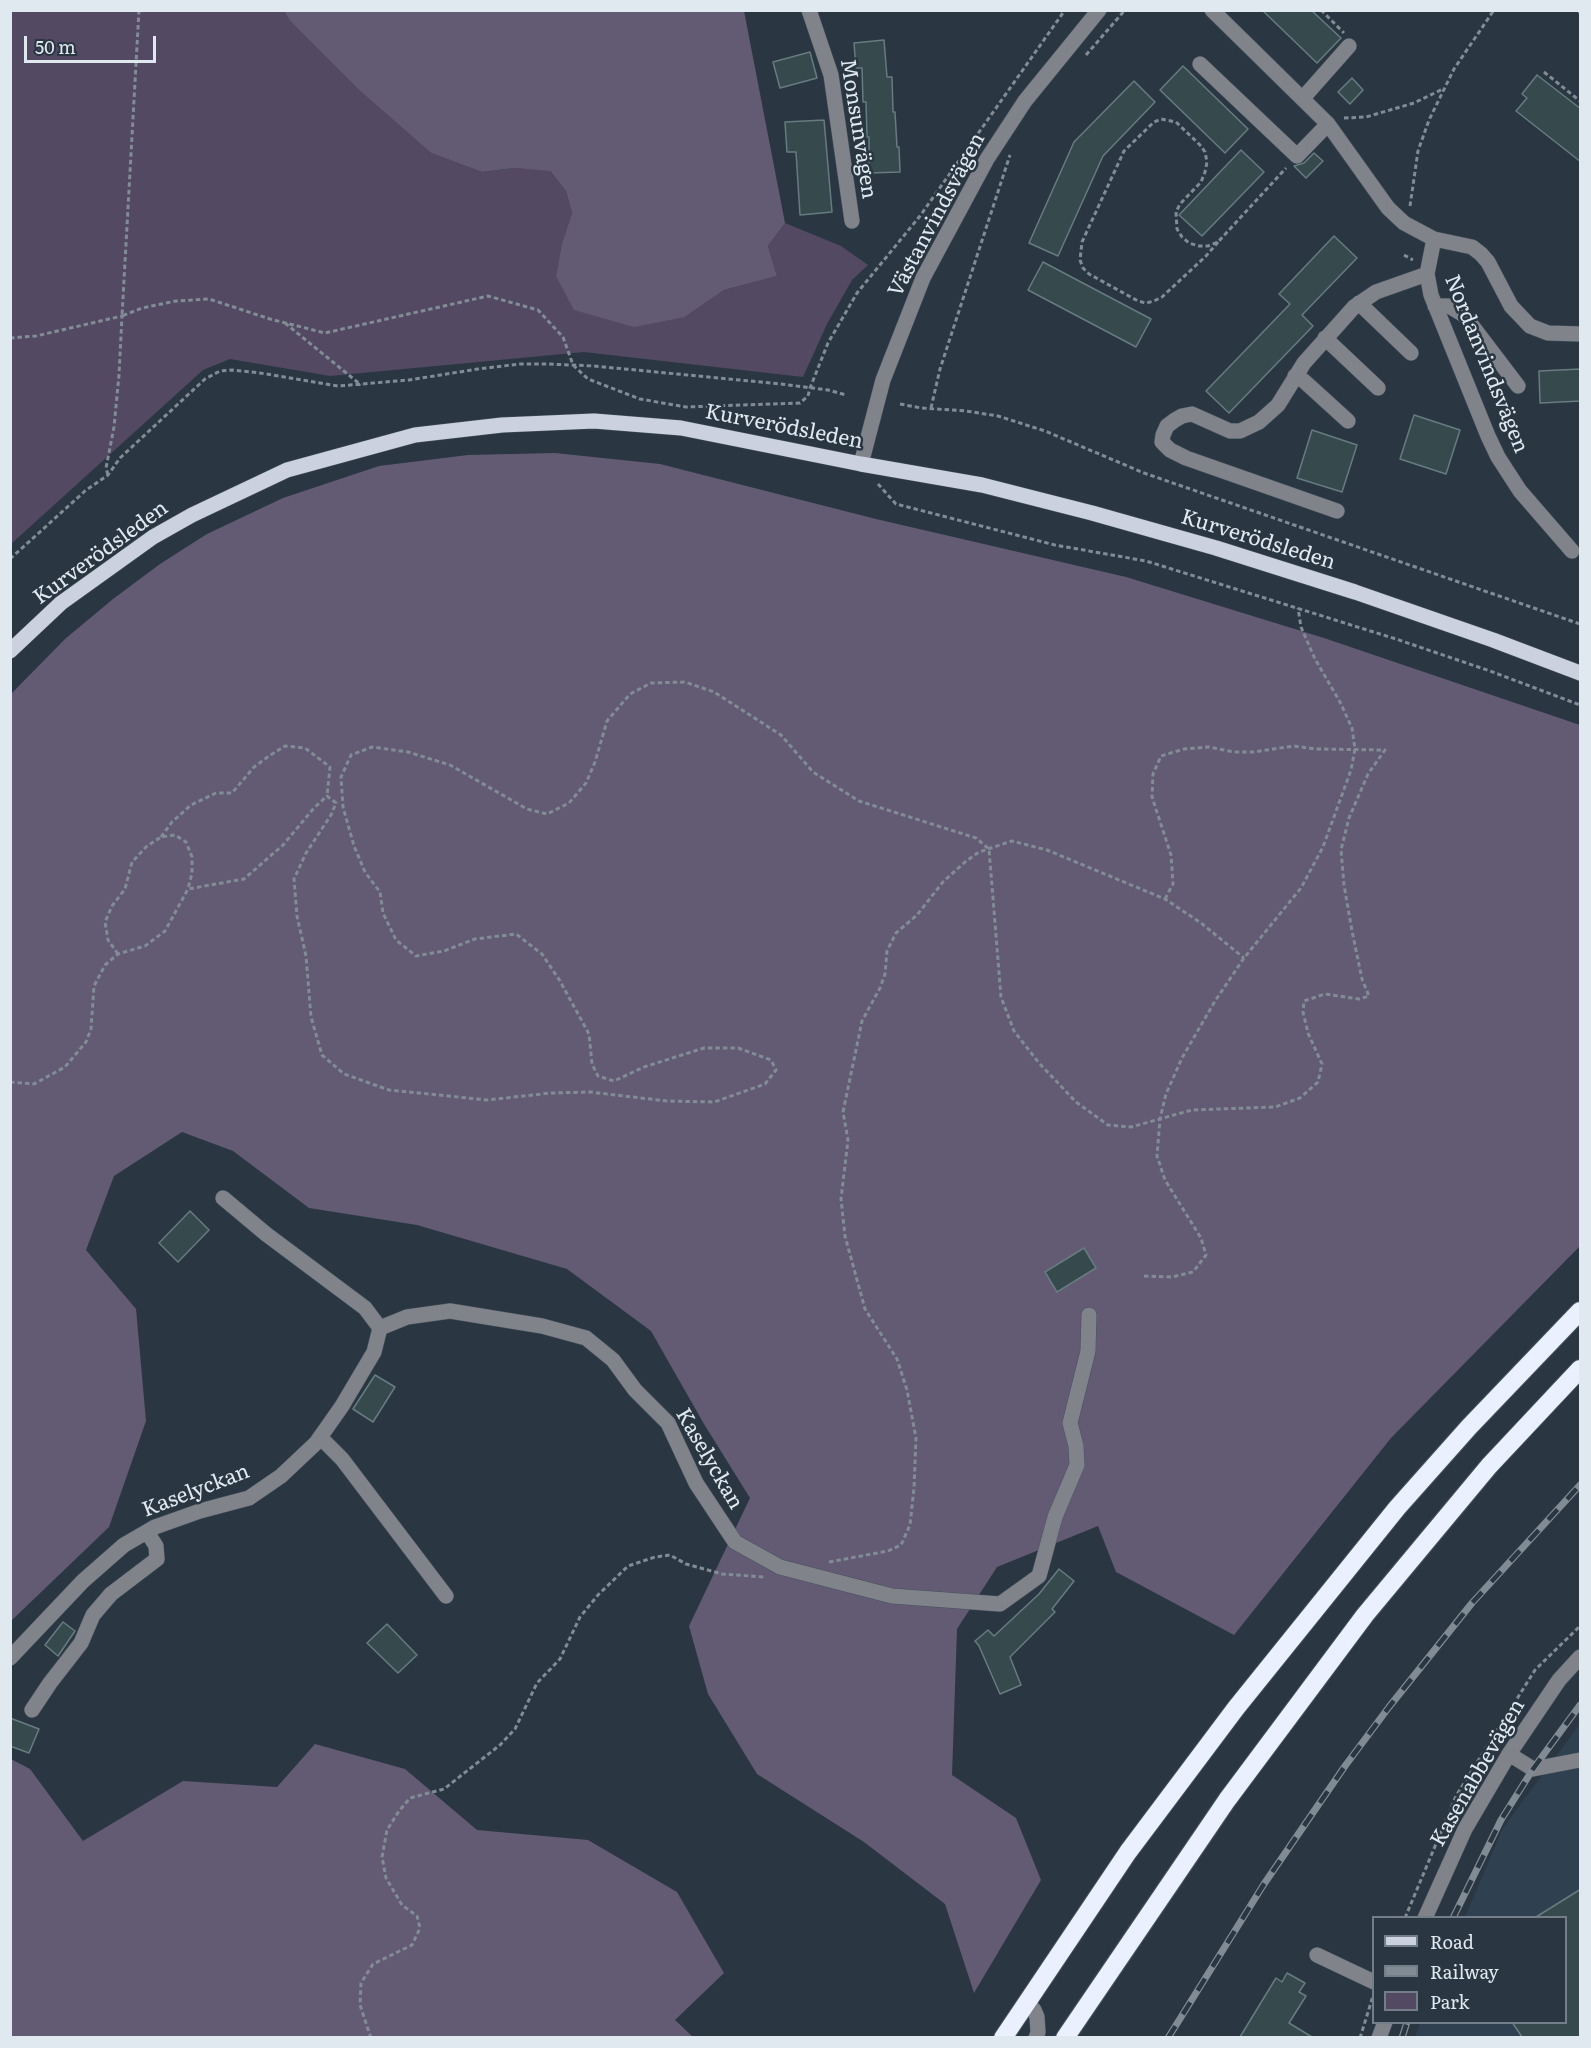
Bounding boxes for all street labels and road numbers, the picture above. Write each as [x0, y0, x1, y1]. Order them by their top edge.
street label: Monsunvägen [834, 57, 882, 201]
street label: Västanvindsvägen [883, 129, 991, 301]
street label: Nordanvindsvägen [1439, 271, 1533, 457]
street label: Kurverödsleden [703, 399, 865, 455]
street label: Kurverödsleden [29, 496, 173, 610]
street label: Kurverödsleden [1178, 505, 1338, 575]
street label: Kaselyckan [670, 1404, 748, 1514]
street label: Kaselyckan [139, 1459, 253, 1523]
street label: Kasenabbevägen [1426, 1695, 1530, 1851]

